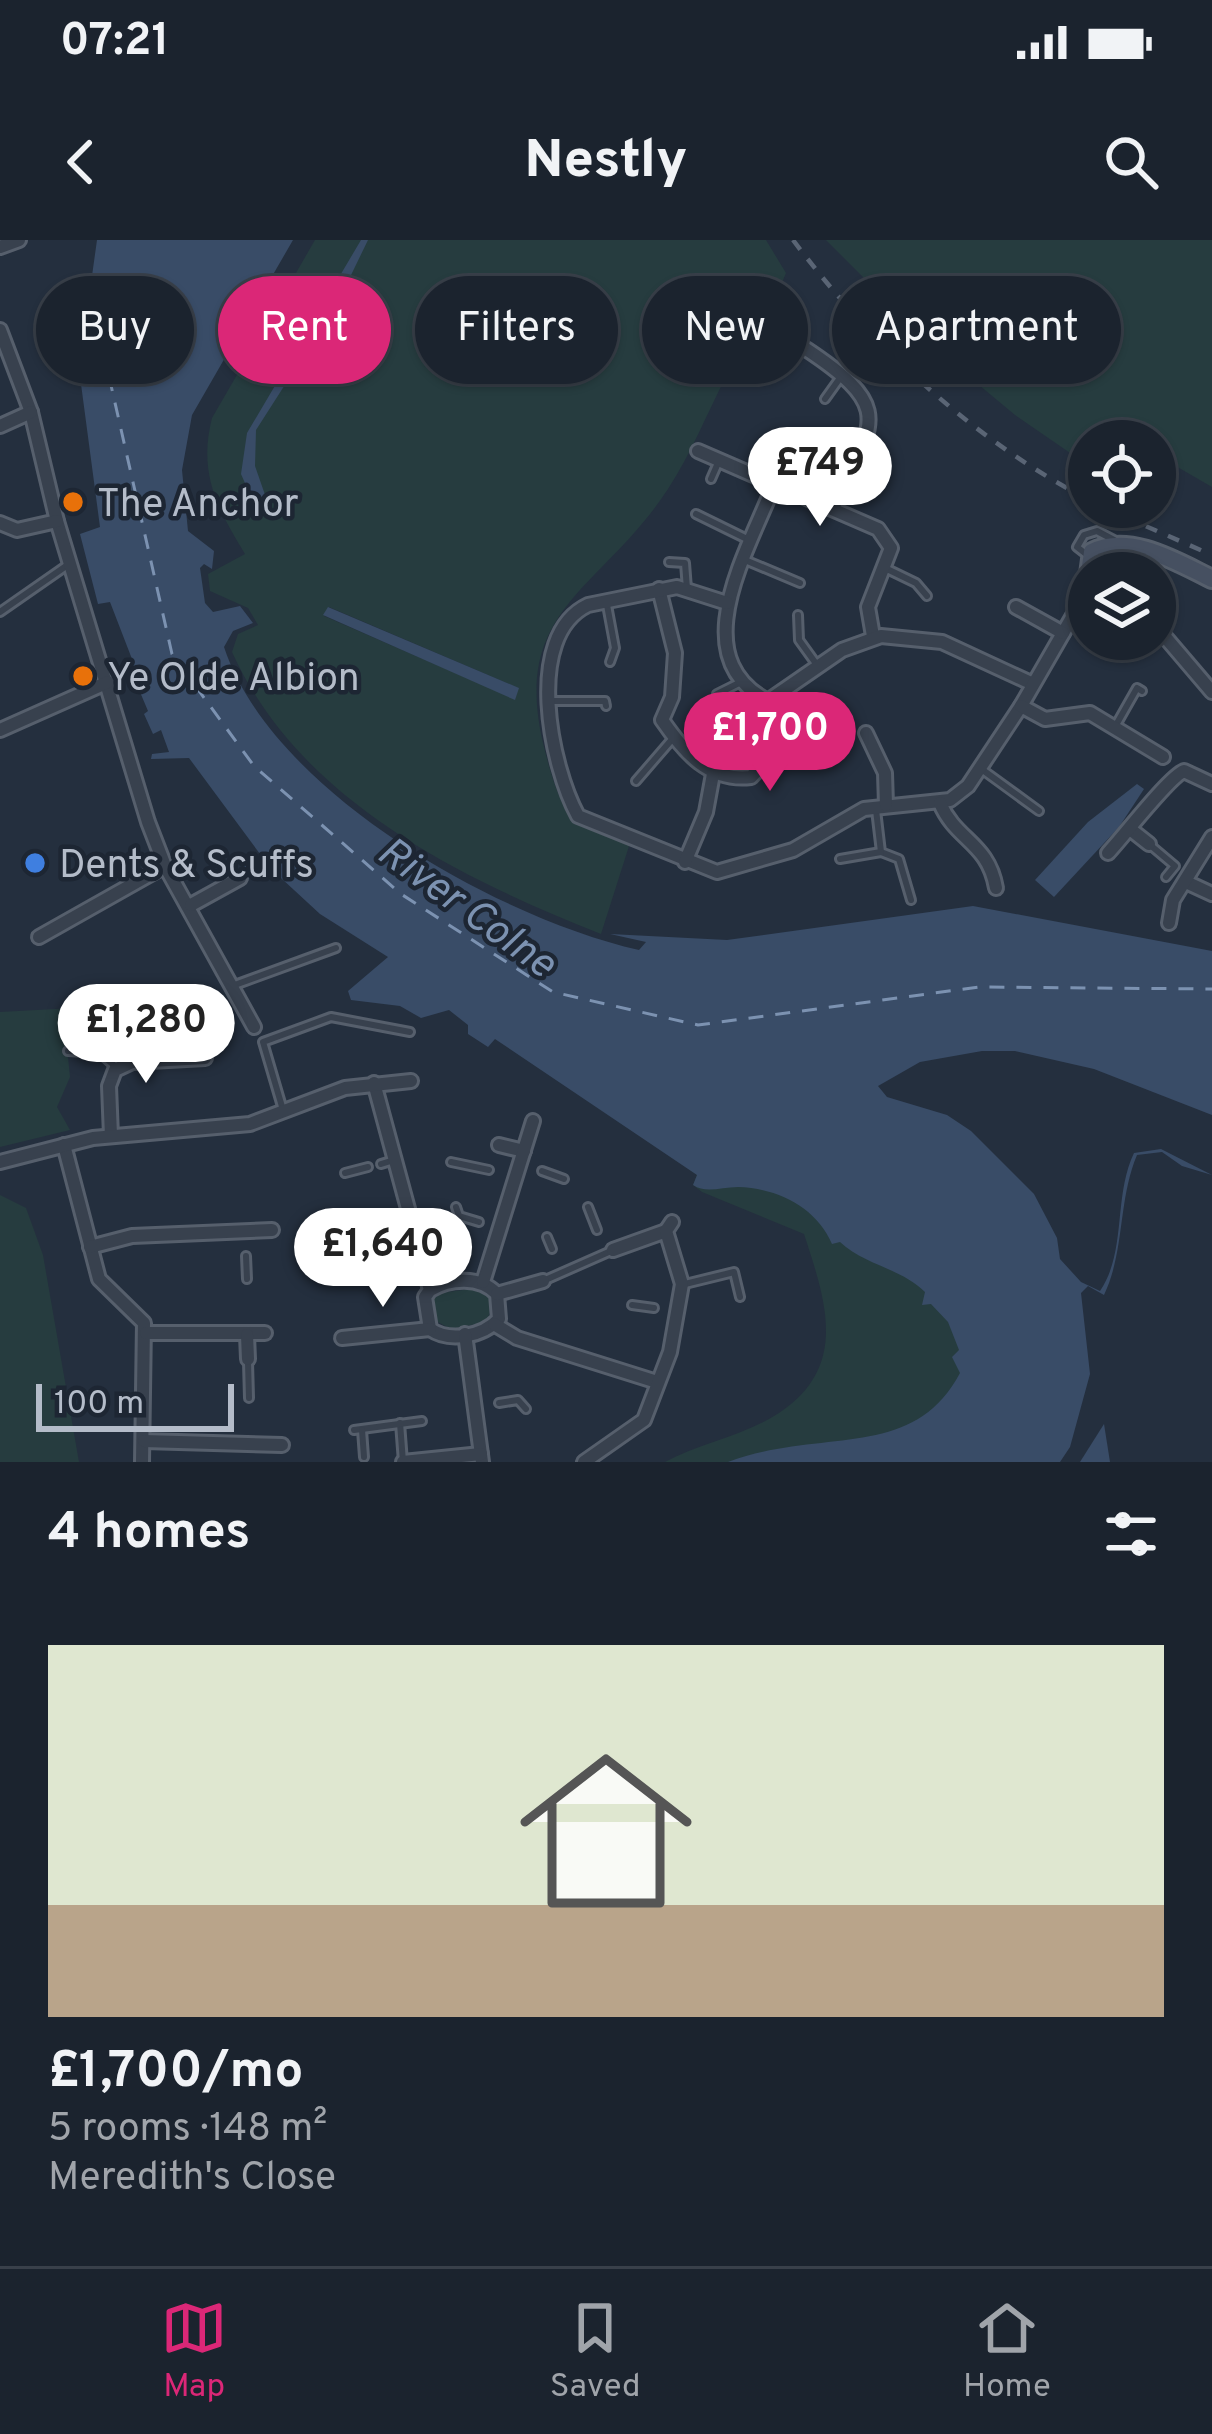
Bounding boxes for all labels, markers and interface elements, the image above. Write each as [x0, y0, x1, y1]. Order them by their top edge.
text: 07:21 [60, 14, 169, 71]
text: Nestly [525, 128, 687, 197]
icon: back [48, 129, 114, 195]
icon: search [1098, 129, 1164, 195]
chip: Buy [36, 276, 194, 384]
chip: Rent [218, 276, 391, 384]
chip: Filters [415, 276, 618, 384]
chip: New [642, 276, 808, 384]
chip: Apartment [832, 276, 1121, 384]
map controls [1068, 420, 1176, 660]
button: locate [1068, 420, 1176, 528]
pin: £749 [749, 427, 891, 529]
text: £749 [775, 441, 865, 490]
place label: The Anchor [97, 482, 299, 531]
marker: The Anchor [60, 489, 86, 515]
button: layers [1068, 552, 1176, 660]
place label: Ye Olde Albion [107, 656, 360, 705]
marker: Ye Olde Albion [70, 663, 96, 689]
pin: £1,700 [672, 692, 868, 794]
text: £1,700 [711, 706, 829, 755]
water label: River Colne [366, 827, 566, 993]
place label: Dents & Scuffs [59, 843, 314, 892]
marker: Dents & Scuffs [22, 850, 48, 876]
pin: £1,280 [48, 984, 244, 1086]
text: £1,280 [85, 998, 207, 1047]
pin: £1,640 [285, 1208, 481, 1310]
text: £1,640 [321, 1222, 445, 1271]
scale bar [36, 1378, 234, 1431]
text: 100 m [54, 1384, 144, 1426]
icon: filters [1098, 1501, 1164, 1567]
text: 4 homes [48, 1502, 250, 1567]
icon: home [498, 1723, 714, 1939]
text: £1,700/mo [48, 2041, 303, 2106]
text: 5 rooms · 148 m² [48, 2106, 327, 2155]
text: Meredith's Close [48, 2155, 336, 2204]
tab: Map [161, 2295, 227, 2409]
tab: Saved [550, 2295, 641, 2409]
tab: Home [963, 2295, 1051, 2409]

